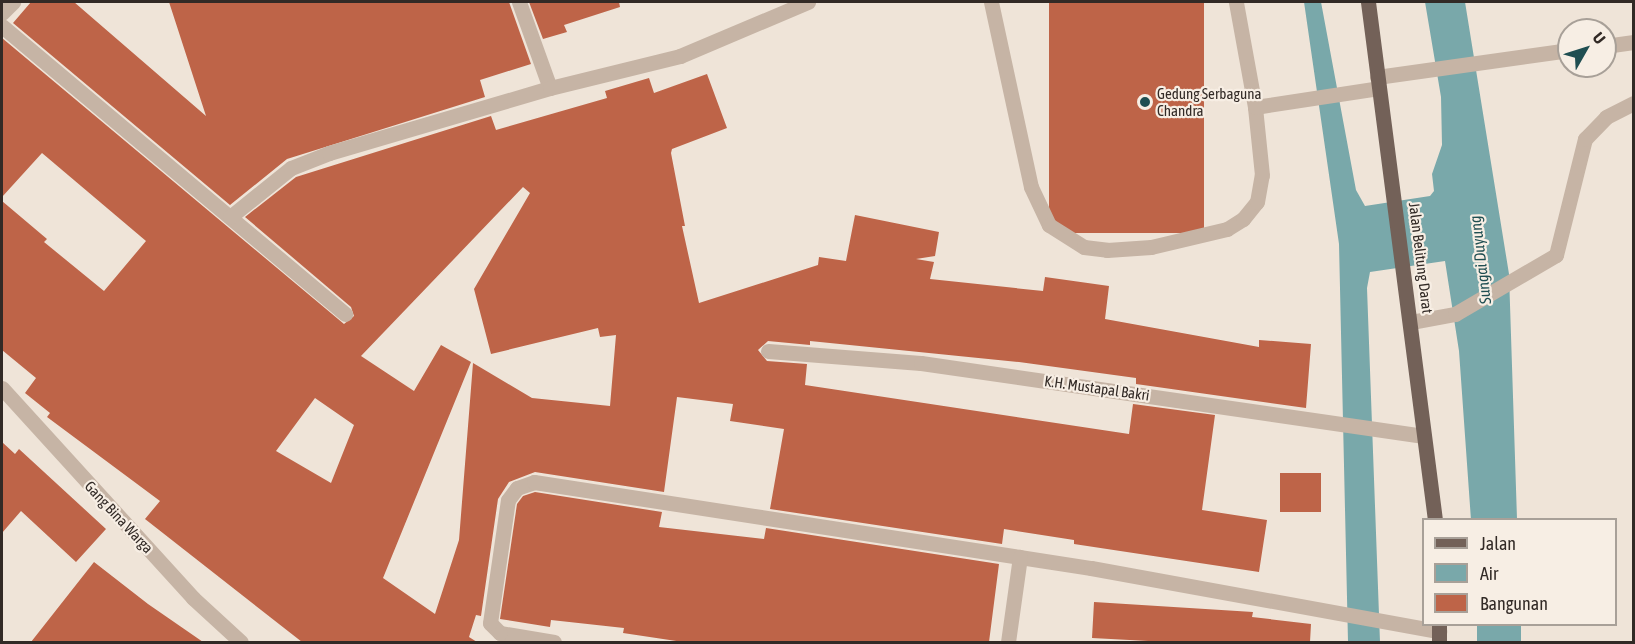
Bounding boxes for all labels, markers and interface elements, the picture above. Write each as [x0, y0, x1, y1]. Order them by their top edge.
north arrow [1557, 18, 1617, 78]
text: U [1589, 29, 1609, 47]
place label: Gedung Serbaguna Chandra [1157, 84, 1261, 119]
marker: Gedung Serbaguna Chandra [1138, 95, 1152, 109]
street label: Jalan Belitung Darat [1405, 202, 1437, 314]
water label: Sungai Duyung [1465, 215, 1495, 305]
street label: K.H. Mustapal Bakri [1043, 372, 1151, 404]
street label: Gang Bina Warga [81, 477, 157, 557]
legend [1422, 518, 1617, 626]
text: Jalan [1480, 533, 1516, 554]
text: Air [1480, 563, 1498, 584]
text: Bangunan [1480, 593, 1548, 614]

